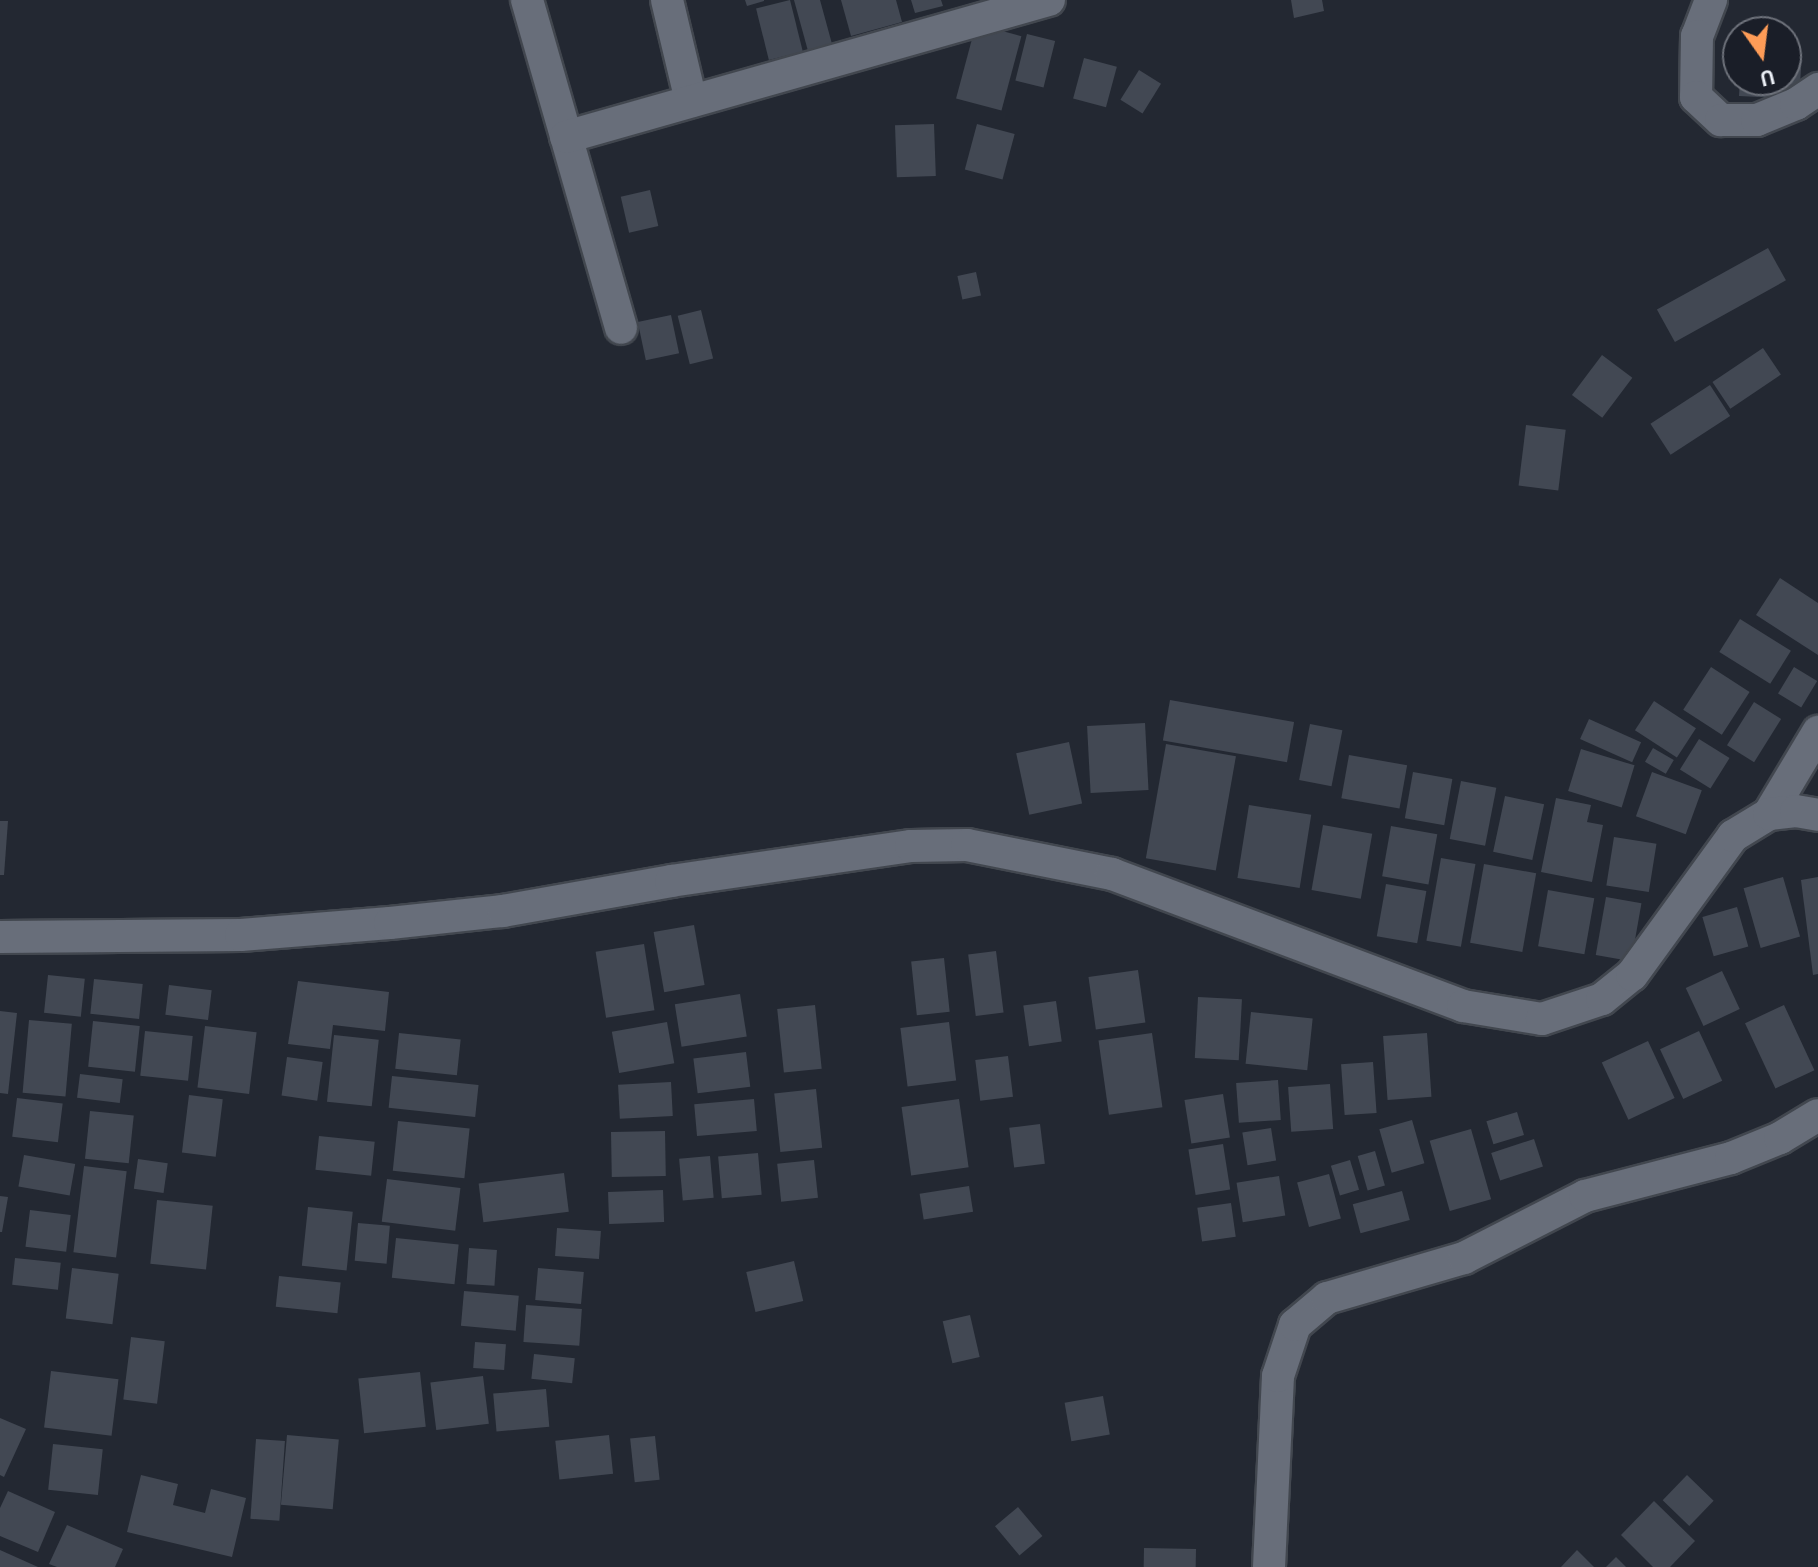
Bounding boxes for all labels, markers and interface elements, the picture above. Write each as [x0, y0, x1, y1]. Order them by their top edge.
north arrow [1722, 16, 1802, 96]
text: U [1758, 65, 1777, 90]

